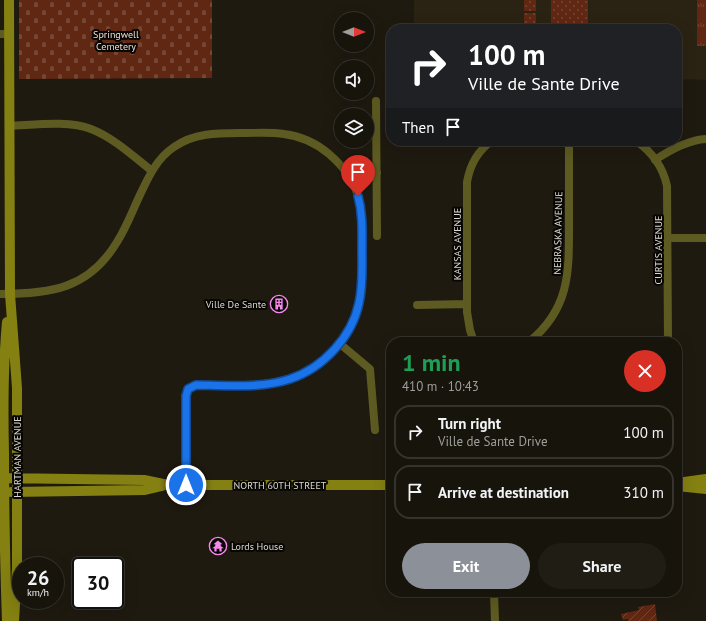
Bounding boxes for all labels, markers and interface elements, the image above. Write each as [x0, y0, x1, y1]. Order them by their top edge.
north arrow [334, 12, 374, 52]
map controls [334, 12, 374, 148]
park label: Springwell Cemetery [93, 28, 139, 53]
text: 100 m [468, 36, 545, 73]
icon: right [402, 40, 454, 92]
button: sound [334, 60, 374, 100]
text: Ville de Sante Drive [468, 72, 620, 95]
button: layers [334, 108, 374, 148]
icon: arrive [442, 116, 464, 138]
text: Then [402, 118, 434, 137]
pin [341, 155, 375, 196]
icon: arrive [347, 161, 369, 183]
street label: NEBRASKA AVENUE [551, 191, 565, 275]
street label: KANSAS AVENUE [451, 208, 464, 280]
street label: CURTIS AVENUE [652, 216, 665, 284]
building icon: Ville De Sante [269, 294, 289, 314]
place label: Ville De Sante [205, 298, 266, 311]
text: 1 min [402, 347, 461, 378]
button: close [624, 350, 666, 392]
text: 410 m · 10:43 [402, 378, 479, 395]
text: Turn right [438, 414, 501, 433]
street label: HARTMAN AVENUE [11, 416, 24, 498]
icon: right [404, 421, 426, 443]
text: 100 m [623, 423, 664, 442]
text: Ville de Sante Drive [438, 433, 548, 450]
position arrow [165, 464, 207, 506]
street label: NORTH 60TH STREET [234, 479, 327, 492]
icon: arrive [404, 481, 426, 503]
text: Arrive at destination [438, 483, 569, 502]
text: 310 m [623, 483, 664, 502]
temple icon: Lords House [208, 536, 228, 556]
place label: Lords House [231, 540, 283, 553]
button: Exit [402, 543, 530, 589]
button: Share [538, 543, 666, 589]
speed limit sign: 30 [72, 557, 124, 609]
text: 26 [27, 565, 49, 591]
text: km/h [27, 586, 49, 599]

